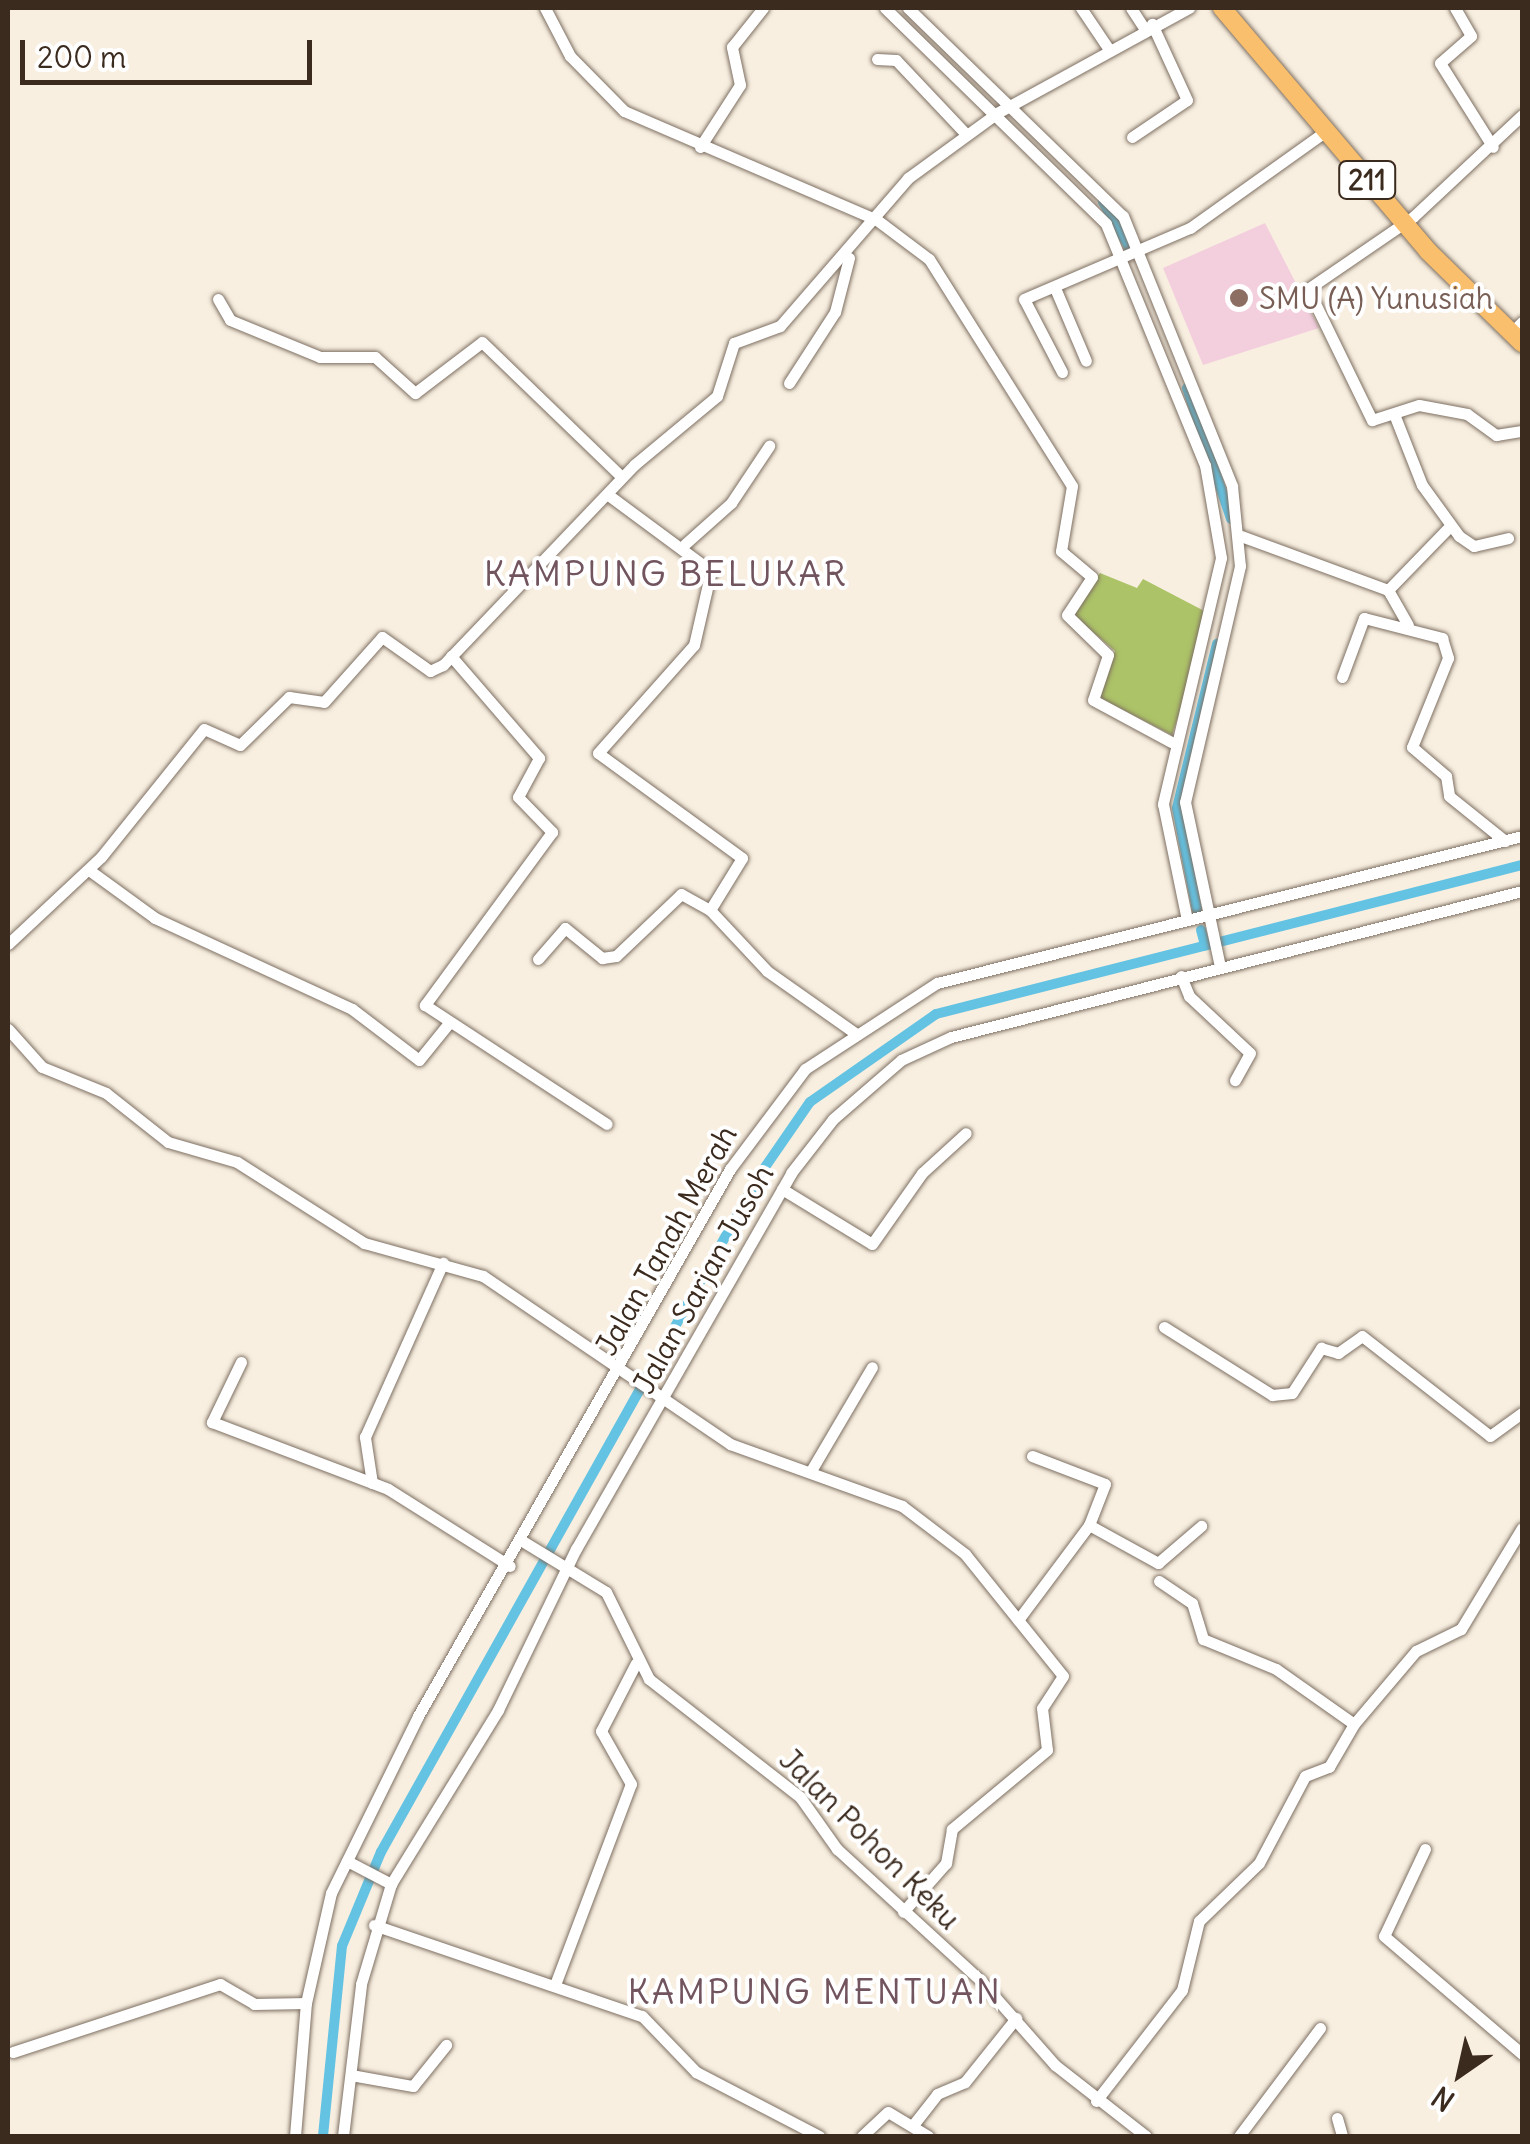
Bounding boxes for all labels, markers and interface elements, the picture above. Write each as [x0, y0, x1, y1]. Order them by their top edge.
scale bar [25, 20, 318, 82]
text: 200 m [37, 38, 126, 76]
road number: 211 [1337, 157, 1397, 203]
place label: SMU (A) Yunusiah [1259, 280, 1493, 316]
marker: SMU (A) Yunusiah [1228, 287, 1250, 309]
district label: KAMPUNG BELUKAR [484, 552, 848, 594]
street label: Jalan Tanah Merah [588, 1119, 744, 1361]
street label: Jalan Sarjan Jusoh [625, 1158, 781, 1400]
street label: Jalan Pohon Keku [772, 1741, 968, 1937]
district label: KAMPUNG MENTUAN [628, 1970, 1002, 2012]
north arrow [1410, 2024, 1510, 2124]
text: N [1425, 2079, 1461, 2119]

